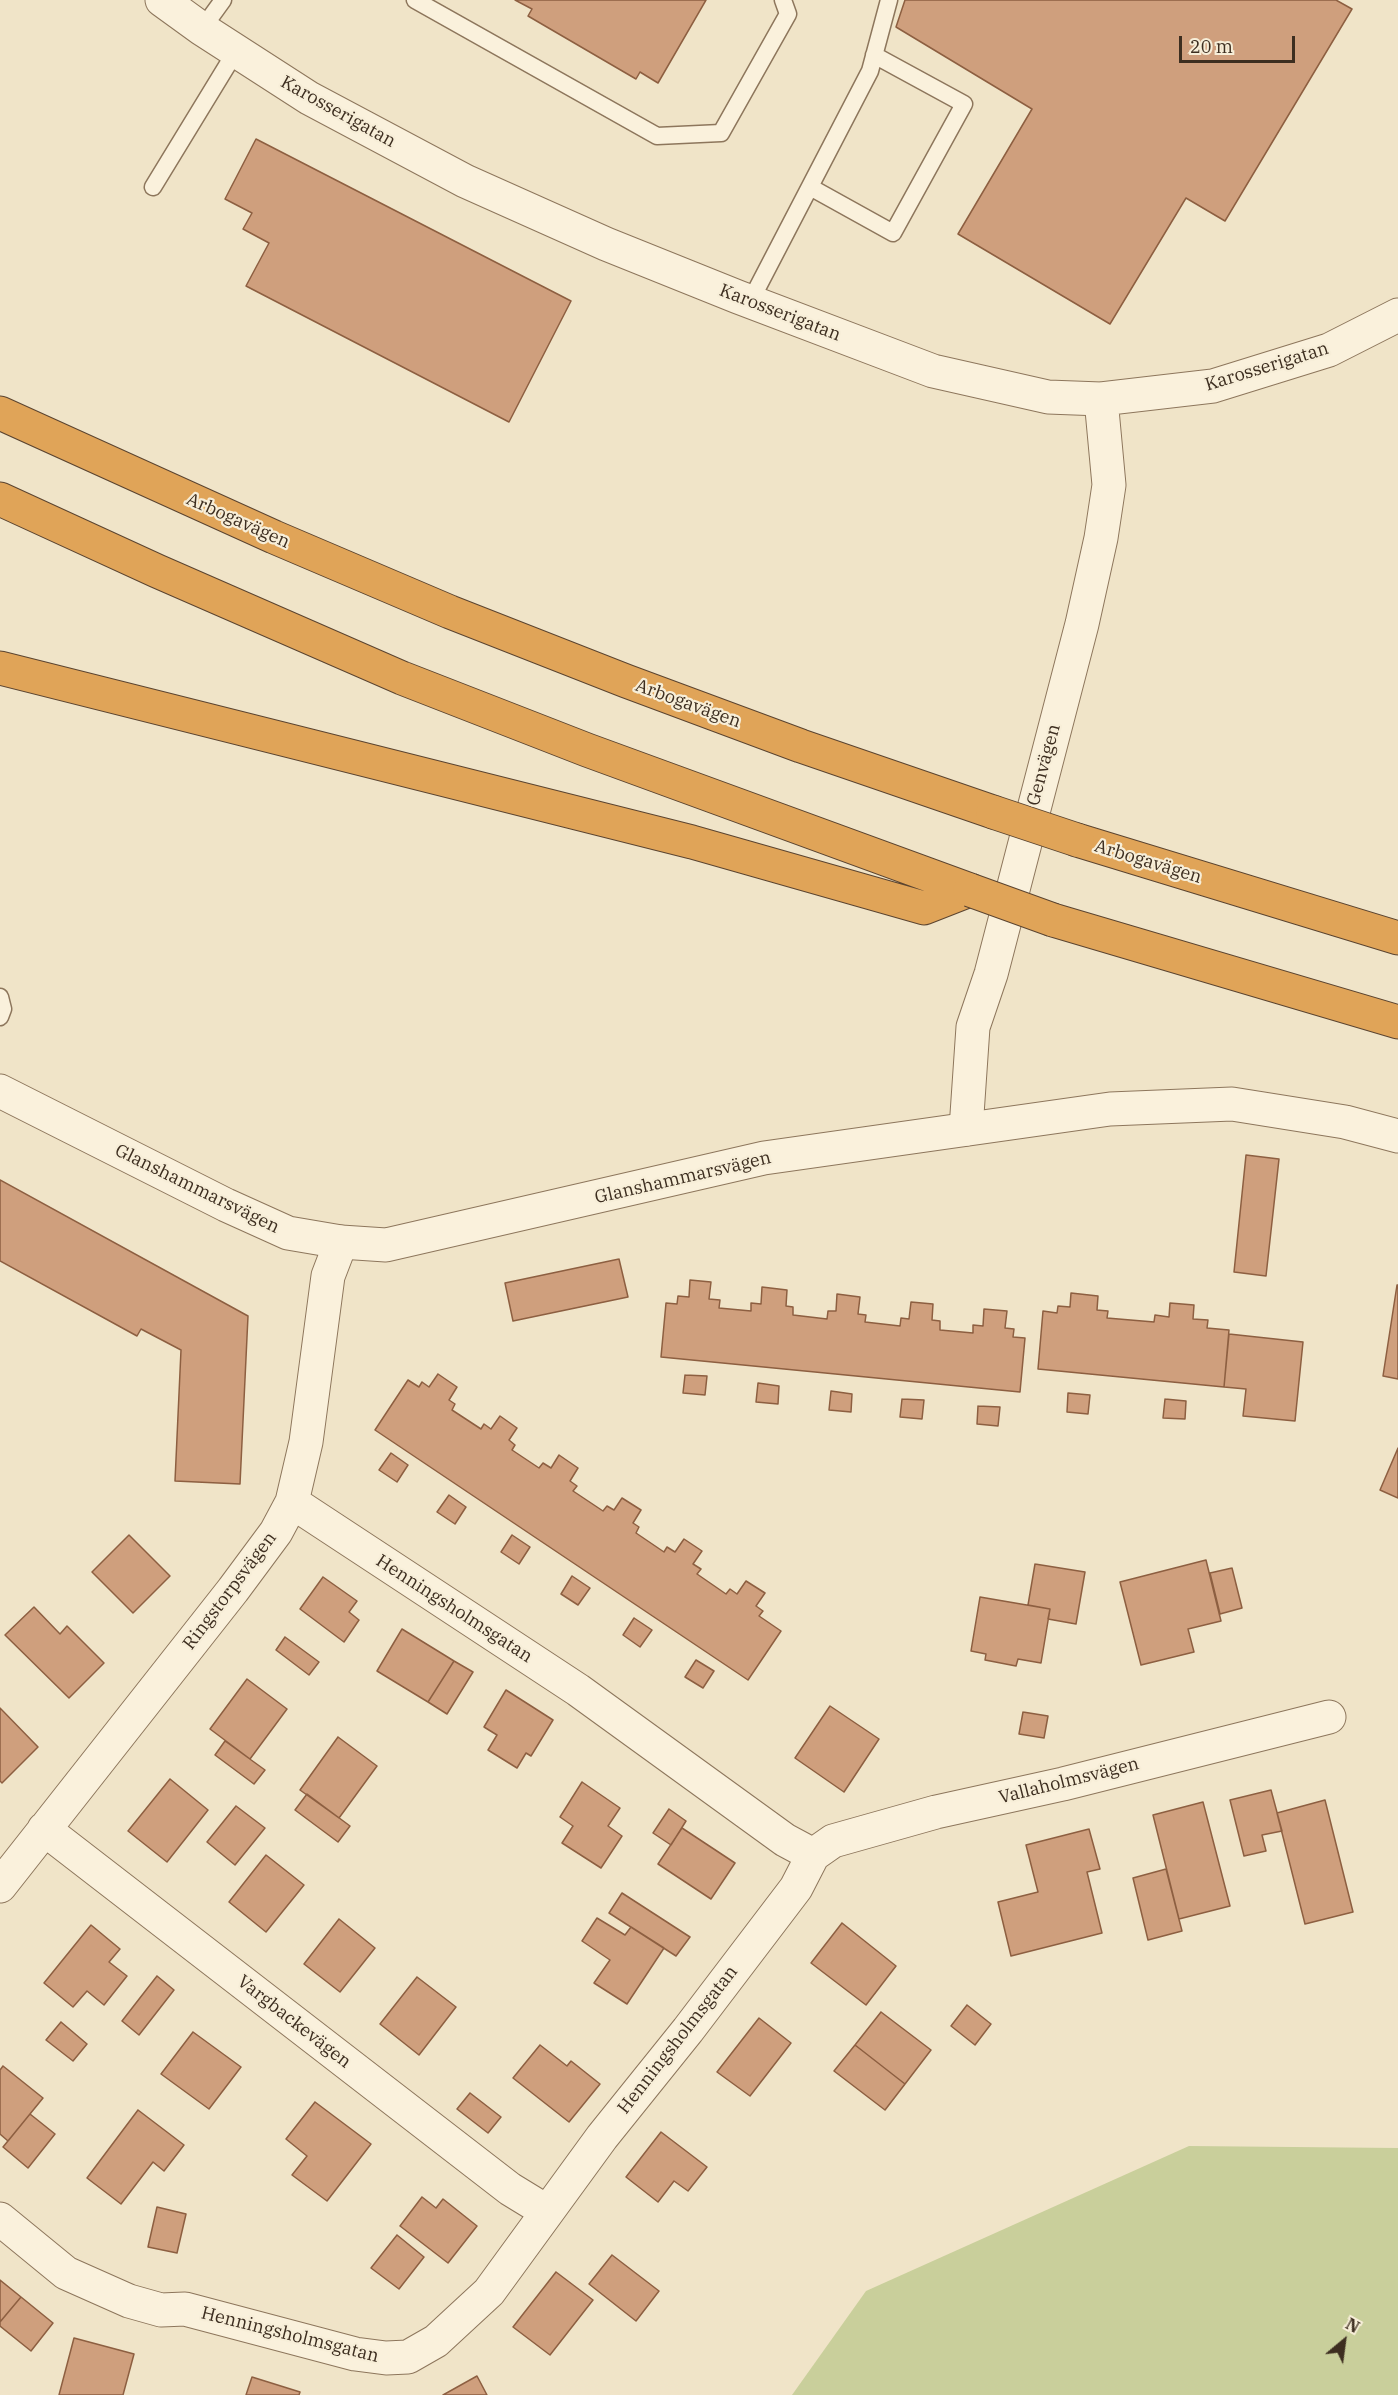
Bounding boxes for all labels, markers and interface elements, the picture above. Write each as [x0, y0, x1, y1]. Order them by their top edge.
scale bar [1182, 24, 1298, 62]
text: 20 m [1190, 35, 1233, 58]
street label: Karosserigatan [277, 71, 399, 153]
street label: Karosserigatan [716, 280, 844, 346]
street label: Karosserigatan [1203, 338, 1331, 396]
street label: Arbogavägen [183, 489, 293, 553]
street label: Arbogavägen [632, 675, 744, 733]
street label: Genvägen [1023, 722, 1065, 808]
street label: Arbogavägen [1092, 835, 1204, 889]
street label: Glanshammarsvägen [111, 1140, 283, 1238]
street label: Glanshammarsvägen [593, 1147, 773, 1209]
street label: Ringstorpsvägen [179, 1528, 281, 1654]
street label: Henningsholmsgatan [372, 1550, 536, 1668]
street label: Vallaholmsvägen [997, 1753, 1141, 1809]
street label: Henningsholmsgatan [613, 1962, 743, 2118]
street label: Vargbackevägen [233, 1971, 355, 2073]
street label: Henningsholmsgatan [199, 2302, 381, 2368]
north arrow [1314, 2311, 1374, 2371]
text: N [1342, 2313, 1363, 2337]

